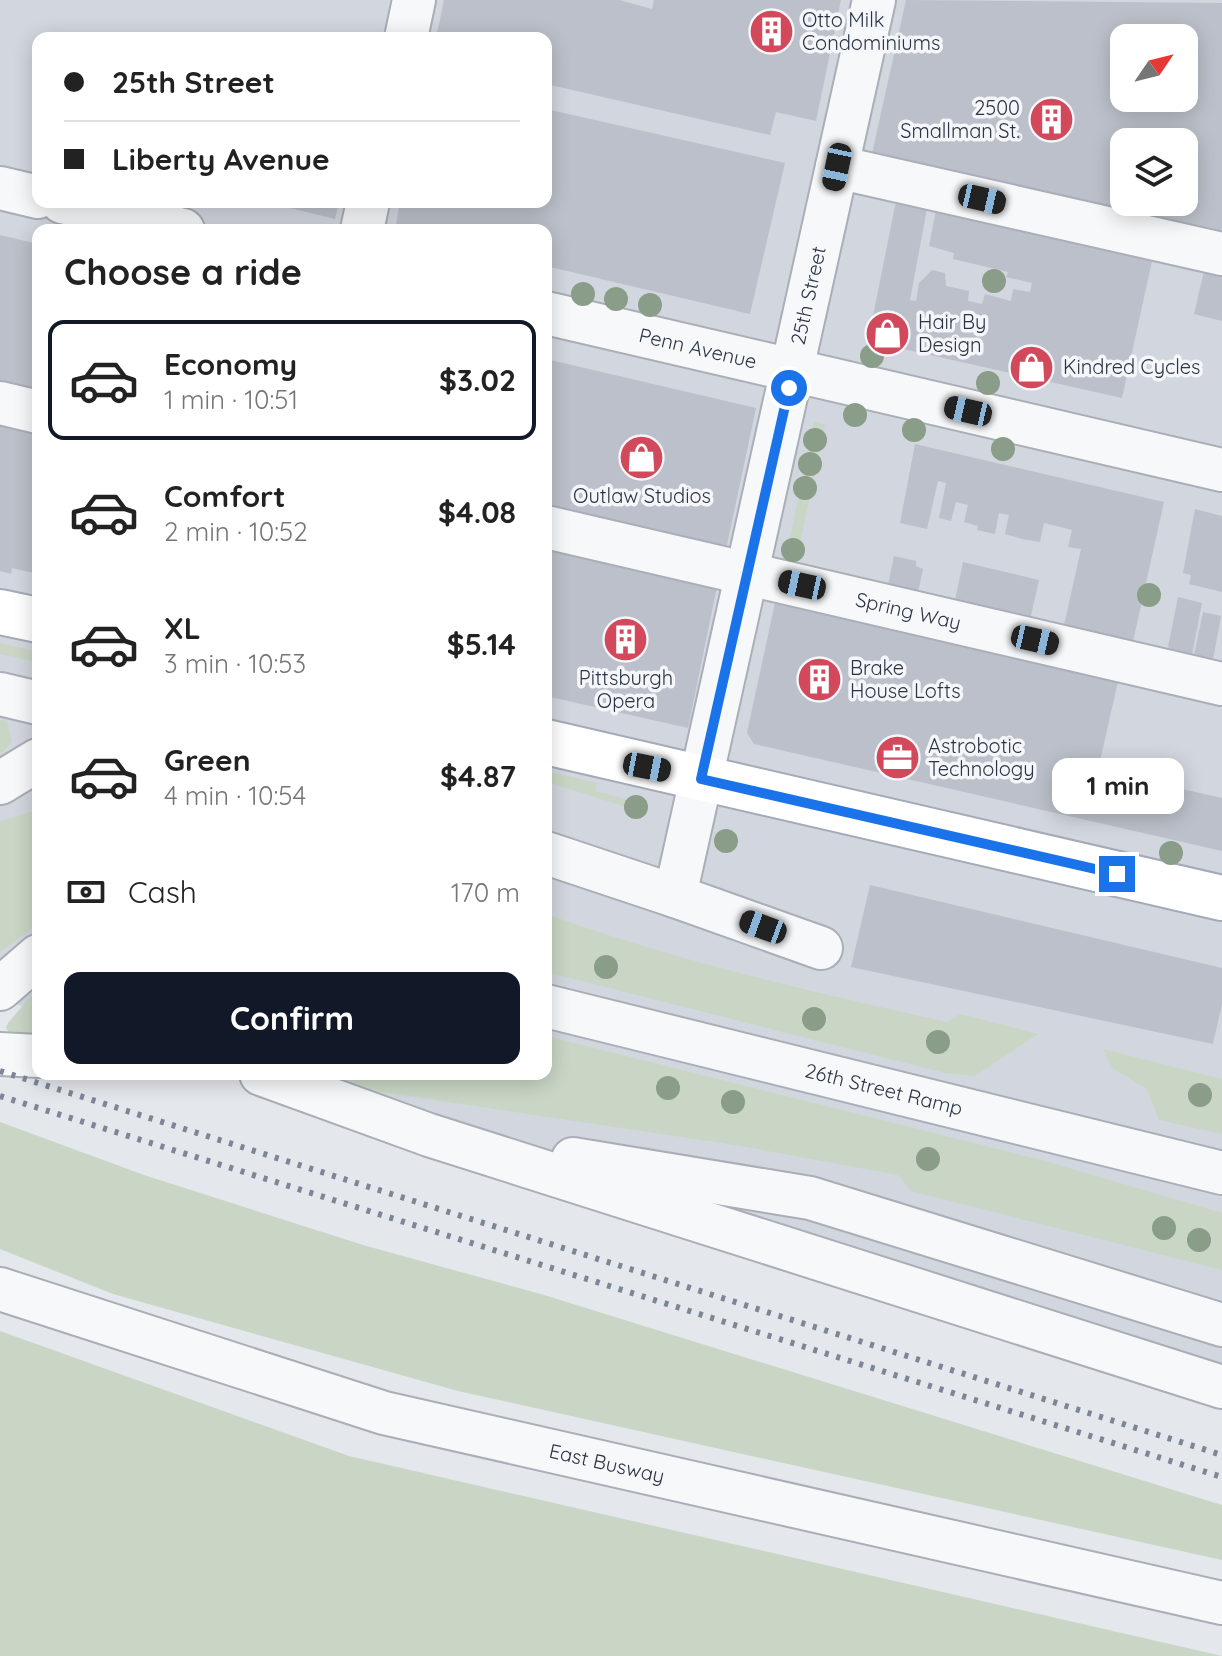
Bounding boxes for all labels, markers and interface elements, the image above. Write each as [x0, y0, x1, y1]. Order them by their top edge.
building icon: Otto Milk Condominiums [747, 7, 795, 55]
place label: Otto Milk Condominiums [802, 7, 940, 55]
north arrow [1110, 24, 1198, 112]
map controls [1110, 24, 1198, 216]
text: 25th Street [112, 63, 275, 101]
place label: 2500 Smallman St. [900, 95, 1020, 143]
building icon: 2500 Smallman St. [1027, 96, 1075, 144]
button: layers [1110, 128, 1198, 216]
text: Liberty Avenue [112, 140, 330, 178]
car [820, 141, 854, 193]
car [956, 182, 1008, 216]
street label: 25th Street [785, 244, 831, 347]
text: Choose a ride [64, 249, 302, 294]
place label: Hair By Design [918, 309, 986, 357]
shop icon: Hair By Design [863, 310, 911, 358]
street label: Penn Avenue [637, 322, 759, 374]
shop icon: Kindred Cycles [1008, 343, 1056, 391]
icon: car [68, 344, 140, 416]
text: Economy [164, 345, 297, 383]
place label: Kindred Cycles [1063, 354, 1200, 379]
text: $3.02 [439, 361, 516, 399]
route start [771, 370, 807, 406]
text: 1 min · 10:51 [164, 383, 298, 416]
car [942, 394, 994, 428]
shop icon: Outlaw Studios [618, 433, 666, 481]
icon: car [68, 476, 140, 548]
text: Comfort [164, 477, 285, 515]
place label: Outlaw Studios [573, 483, 711, 508]
text: $4.08 [438, 493, 516, 531]
text: 2 min · 10:52 [164, 515, 308, 548]
car [776, 568, 828, 602]
street label: Spring Way [853, 586, 964, 635]
icon: car [68, 608, 140, 680]
text: XL [164, 609, 201, 647]
building icon: Pittsburgh Opera [602, 615, 650, 663]
car [1009, 623, 1061, 657]
text: $5.14 [447, 625, 516, 663]
text: 3 min · 10:53 [164, 647, 306, 680]
building icon: Brake House Lofts [795, 655, 843, 703]
place label: Brake House Lofts [850, 655, 961, 703]
place label: Pittsburgh Opera [579, 665, 673, 713]
office icon: Astrobotic Technology [873, 733, 921, 781]
place label: Astrobotic Technology [928, 733, 1035, 781]
icon: car [68, 740, 140, 812]
text: Green [164, 741, 251, 779]
car [621, 751, 673, 783]
text: $4.87 [440, 757, 516, 795]
callout: 1 min [1051, 758, 1183, 814]
text: 1 min [1087, 769, 1150, 802]
text: 4 min · 10:54 [164, 779, 306, 812]
route end [1099, 856, 1135, 892]
icon: cash [64, 870, 108, 914]
text: Cash [128, 873, 197, 911]
text: 170 m [451, 876, 520, 909]
car [736, 908, 790, 946]
button: Confirm [64, 972, 520, 1064]
street label: 26th Street Ramp [803, 1057, 965, 1120]
street label: East Busway [547, 1438, 667, 1488]

